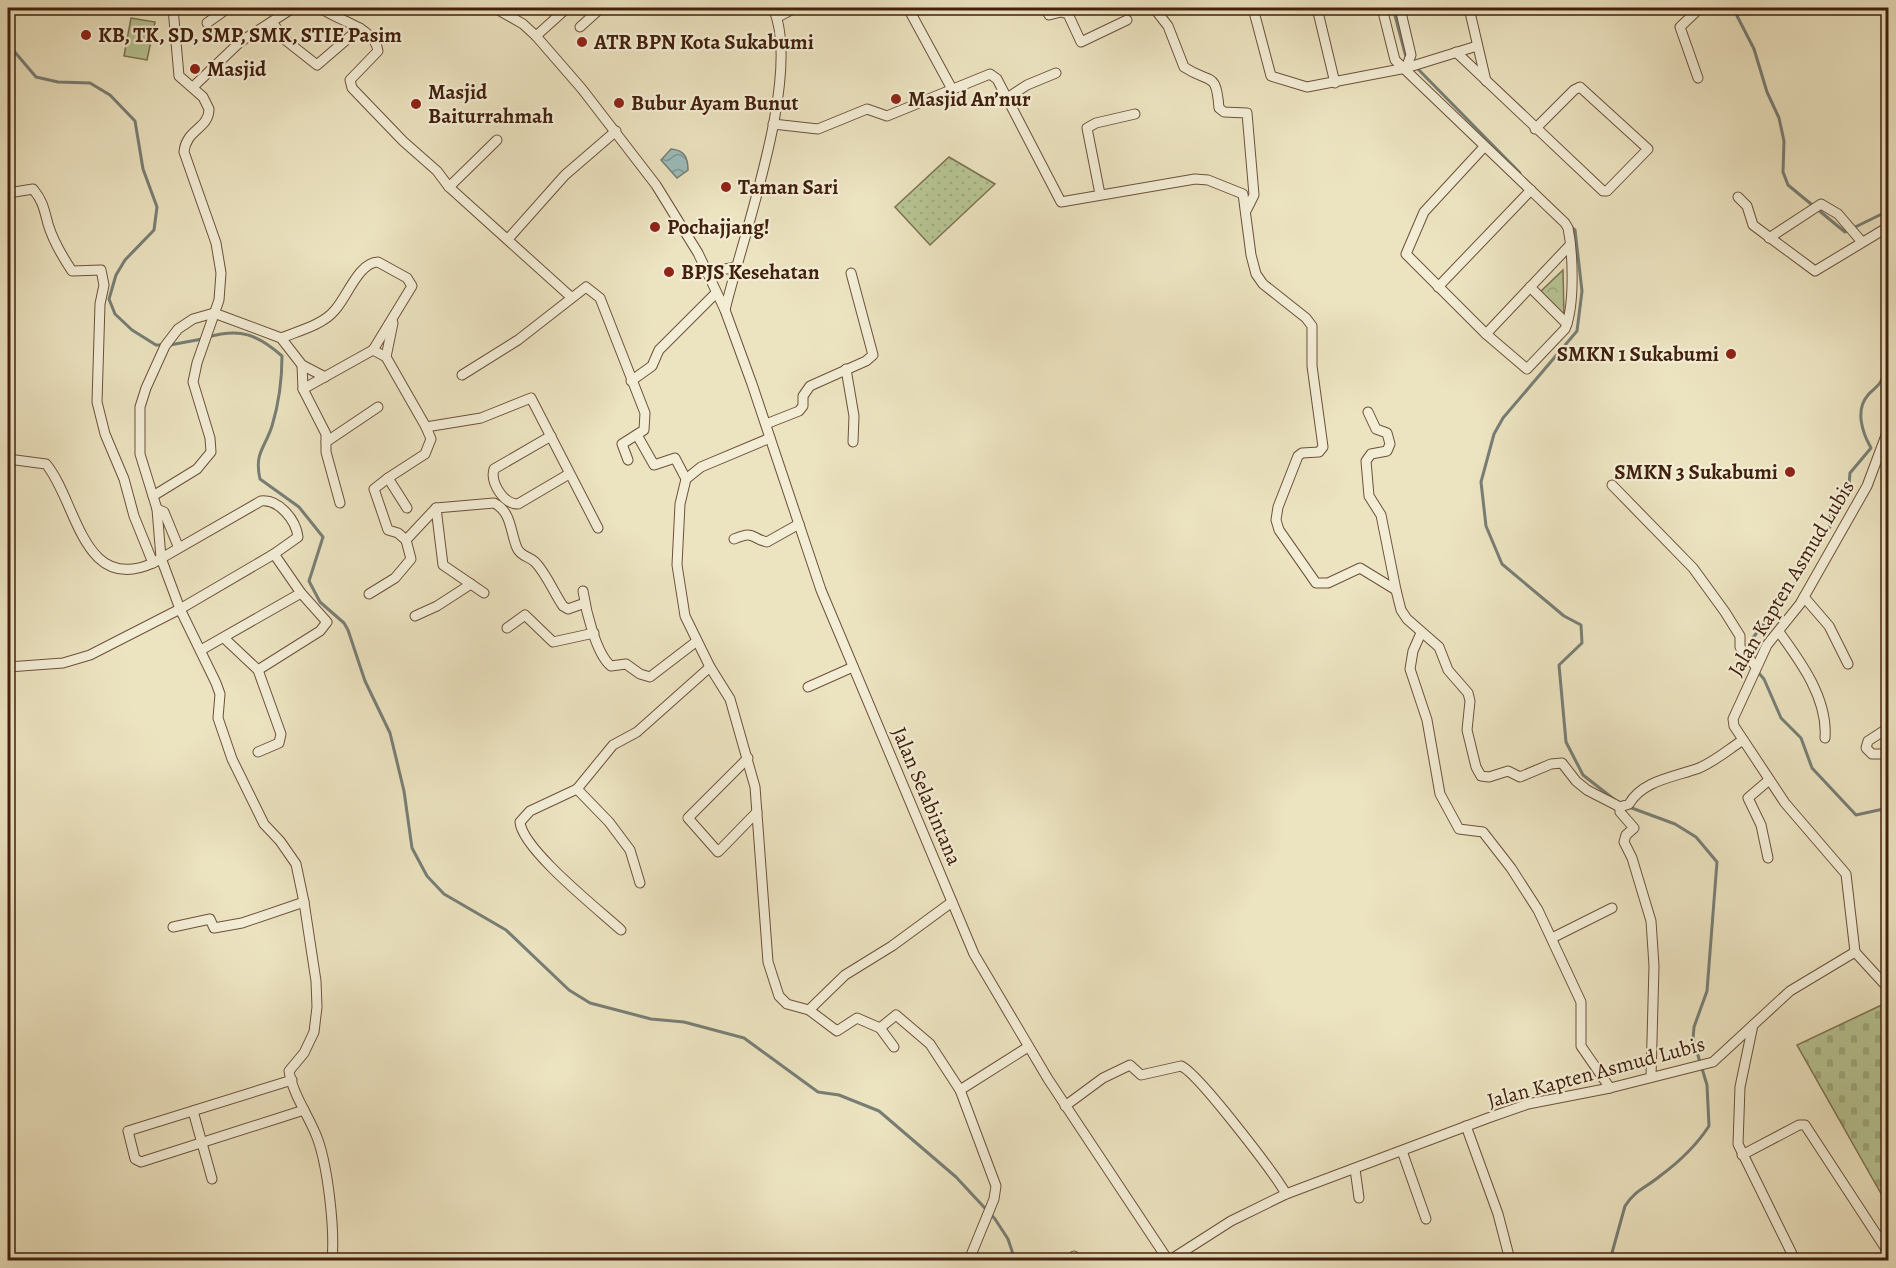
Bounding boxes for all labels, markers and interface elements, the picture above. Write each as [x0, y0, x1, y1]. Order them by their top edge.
place label: KB, TK, SD, SMP, SMK, STIE Pasim [98, 21, 402, 49]
marker: KB, TK, SD, SMP, SMK, STIE Pasim [79, 28, 93, 42]
place label: ATR BPN Kota Sukabumi [593, 28, 814, 56]
marker: ATR BPN Kota Sukabumi [575, 35, 589, 49]
place label: Masjid [207, 55, 267, 83]
marker: Masjid [188, 62, 202, 76]
place label: Masjid Baiturrahmah [428, 78, 554, 130]
place label: Masjid An’nur [908, 85, 1031, 113]
place label: Bubur Ayam Bunut [631, 89, 799, 117]
marker: Masjid An’nur [889, 92, 903, 106]
marker: Bubur Ayam Bunut [612, 96, 626, 110]
marker: Masjid Baiturrahmah [409, 97, 423, 111]
place label: Taman Sari [738, 173, 838, 201]
marker: Taman Sari [719, 180, 733, 194]
place label: Pochajjang! [667, 213, 770, 241]
marker: Pochajjang! [648, 220, 662, 234]
place label: BPJS Kesehatan [681, 258, 820, 286]
marker: BPJS Kesehatan [662, 265, 676, 279]
place label: SMKN 1 Sukabumi [1557, 340, 1719, 368]
marker: SMKN 1 Sukabumi [1724, 347, 1738, 361]
place label: SMKN 3 Sukabumi [1614, 458, 1778, 486]
marker: SMKN 3 Sukabumi [1783, 465, 1797, 479]
street label: Jalan Kapten Asmud Lubis [1721, 475, 1861, 681]
street label: Jalan Selabintana [885, 723, 969, 870]
street label: Jalan Kapten Asmud Lubis [1484, 1029, 1708, 1115]

